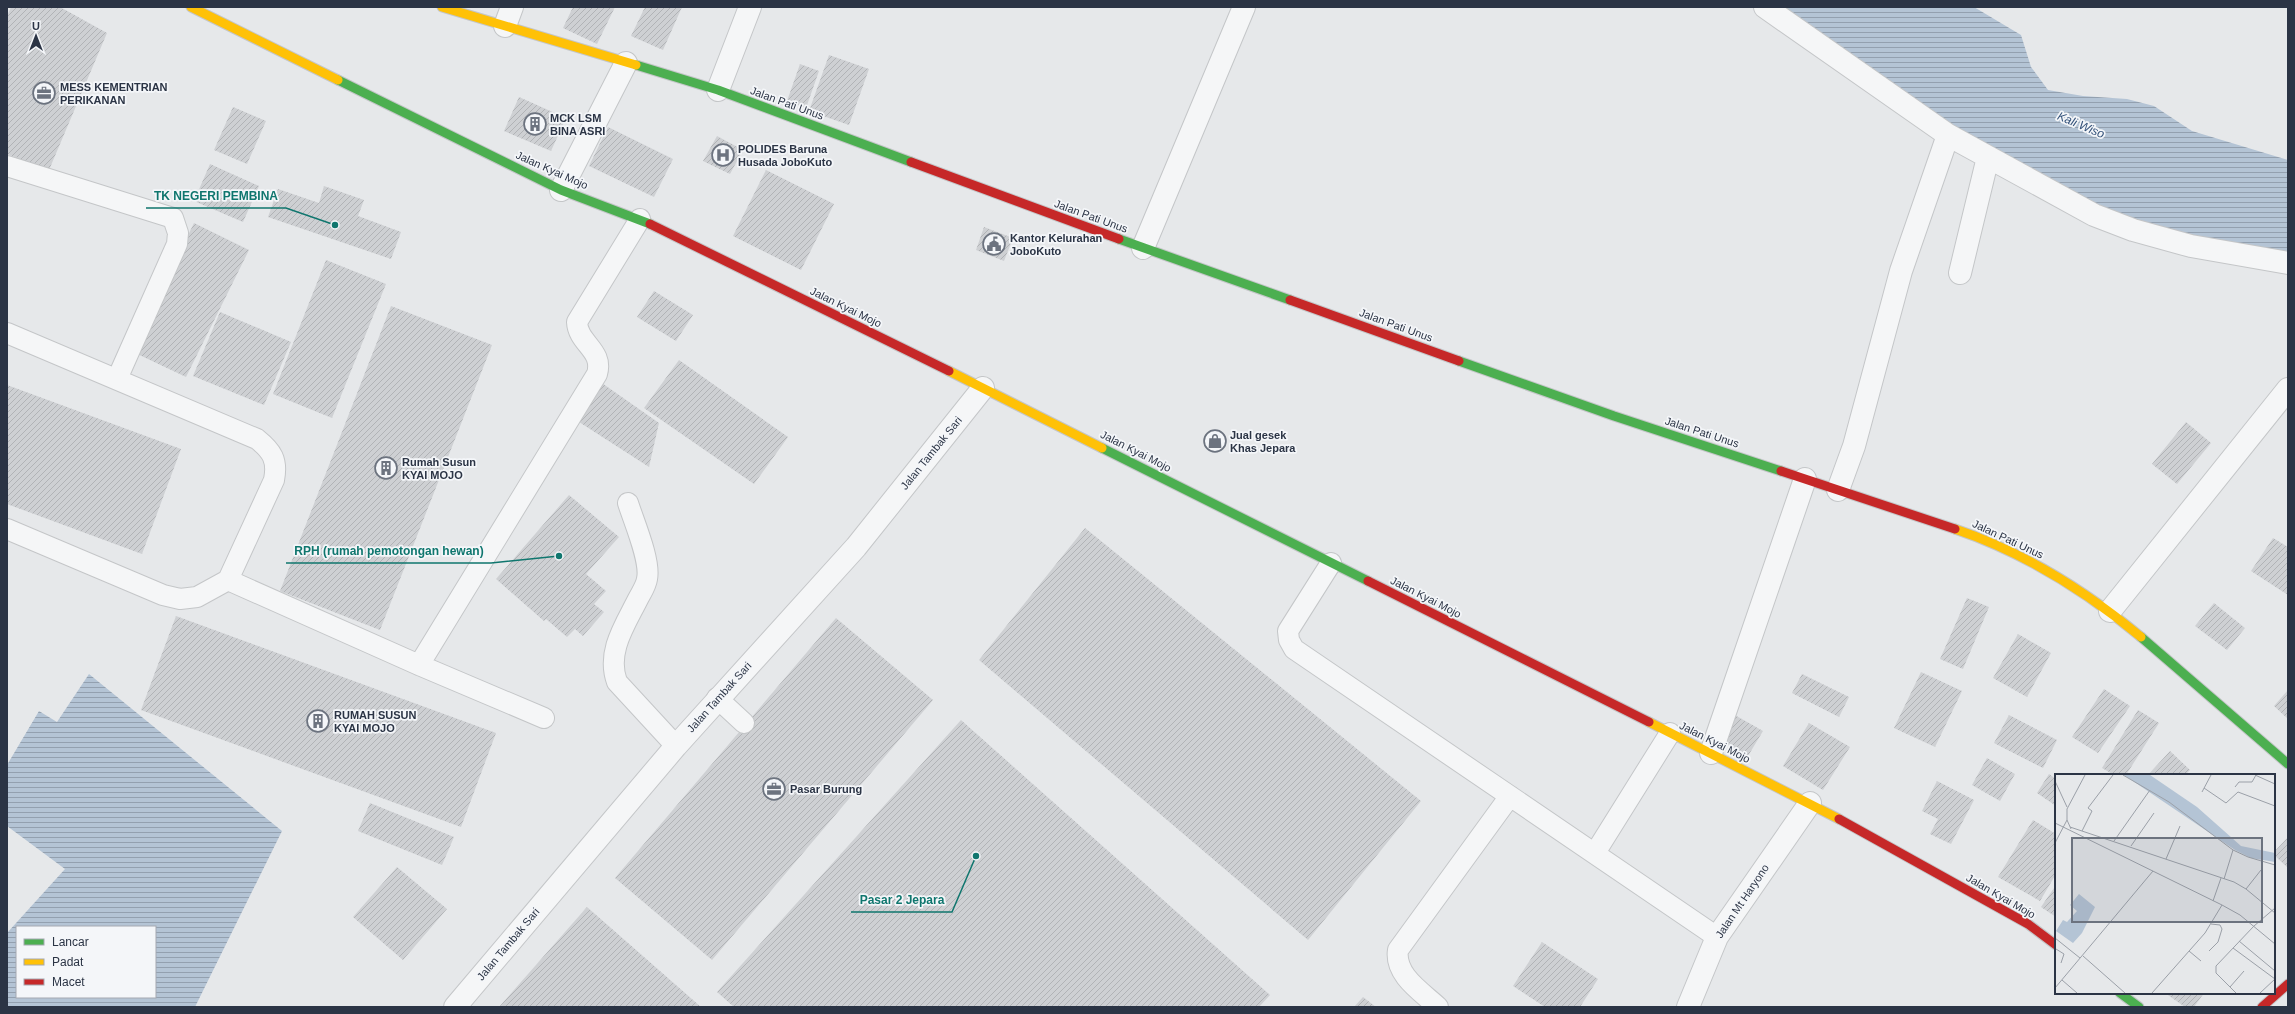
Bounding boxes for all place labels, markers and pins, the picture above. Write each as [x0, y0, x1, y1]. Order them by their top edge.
office icon: MESS KEMENTRIAN PERIKANAN [31, 80, 57, 106]
place label: MESS KEMENTRIAN PERIKANAN [60, 81, 168, 106]
building icon: MCK LSM BINA ASRI [522, 111, 548, 137]
place label: MCK LSM BINA ASRI [550, 112, 605, 137]
hospital icon: POLIDES Baruna Husada JoboKuto [710, 142, 736, 168]
place label: POLIDES Baruna Husada JoboKuto [738, 143, 832, 168]
callout: TK NEGERI PEMBINA [146, 184, 286, 208]
public building icon: Kantor Kelurahan JoboKuto [981, 231, 1007, 257]
place label: Kantor Kelurahan JoboKuto [1010, 232, 1103, 257]
shop icon: Jual gesek Khas Jepara [1202, 428, 1228, 454]
place label: Jual gesek Khas Jepara [1230, 429, 1296, 454]
building icon: Rumah Susun KYAI MOJO [373, 455, 399, 481]
place label: Rumah Susun KYAI MOJO [402, 456, 476, 481]
callout: RPH (rumah pemotongan hewan) [286, 539, 491, 563]
building icon: RUMAH SUSUN KYAI MOJO [305, 708, 331, 734]
place label: RUMAH SUSUN KYAI MOJO [334, 709, 417, 734]
office icon: Pasar Burung [761, 776, 787, 802]
place label: Pasar Burung [790, 783, 862, 795]
callout: Pasar 2 Jepara [851, 888, 952, 912]

